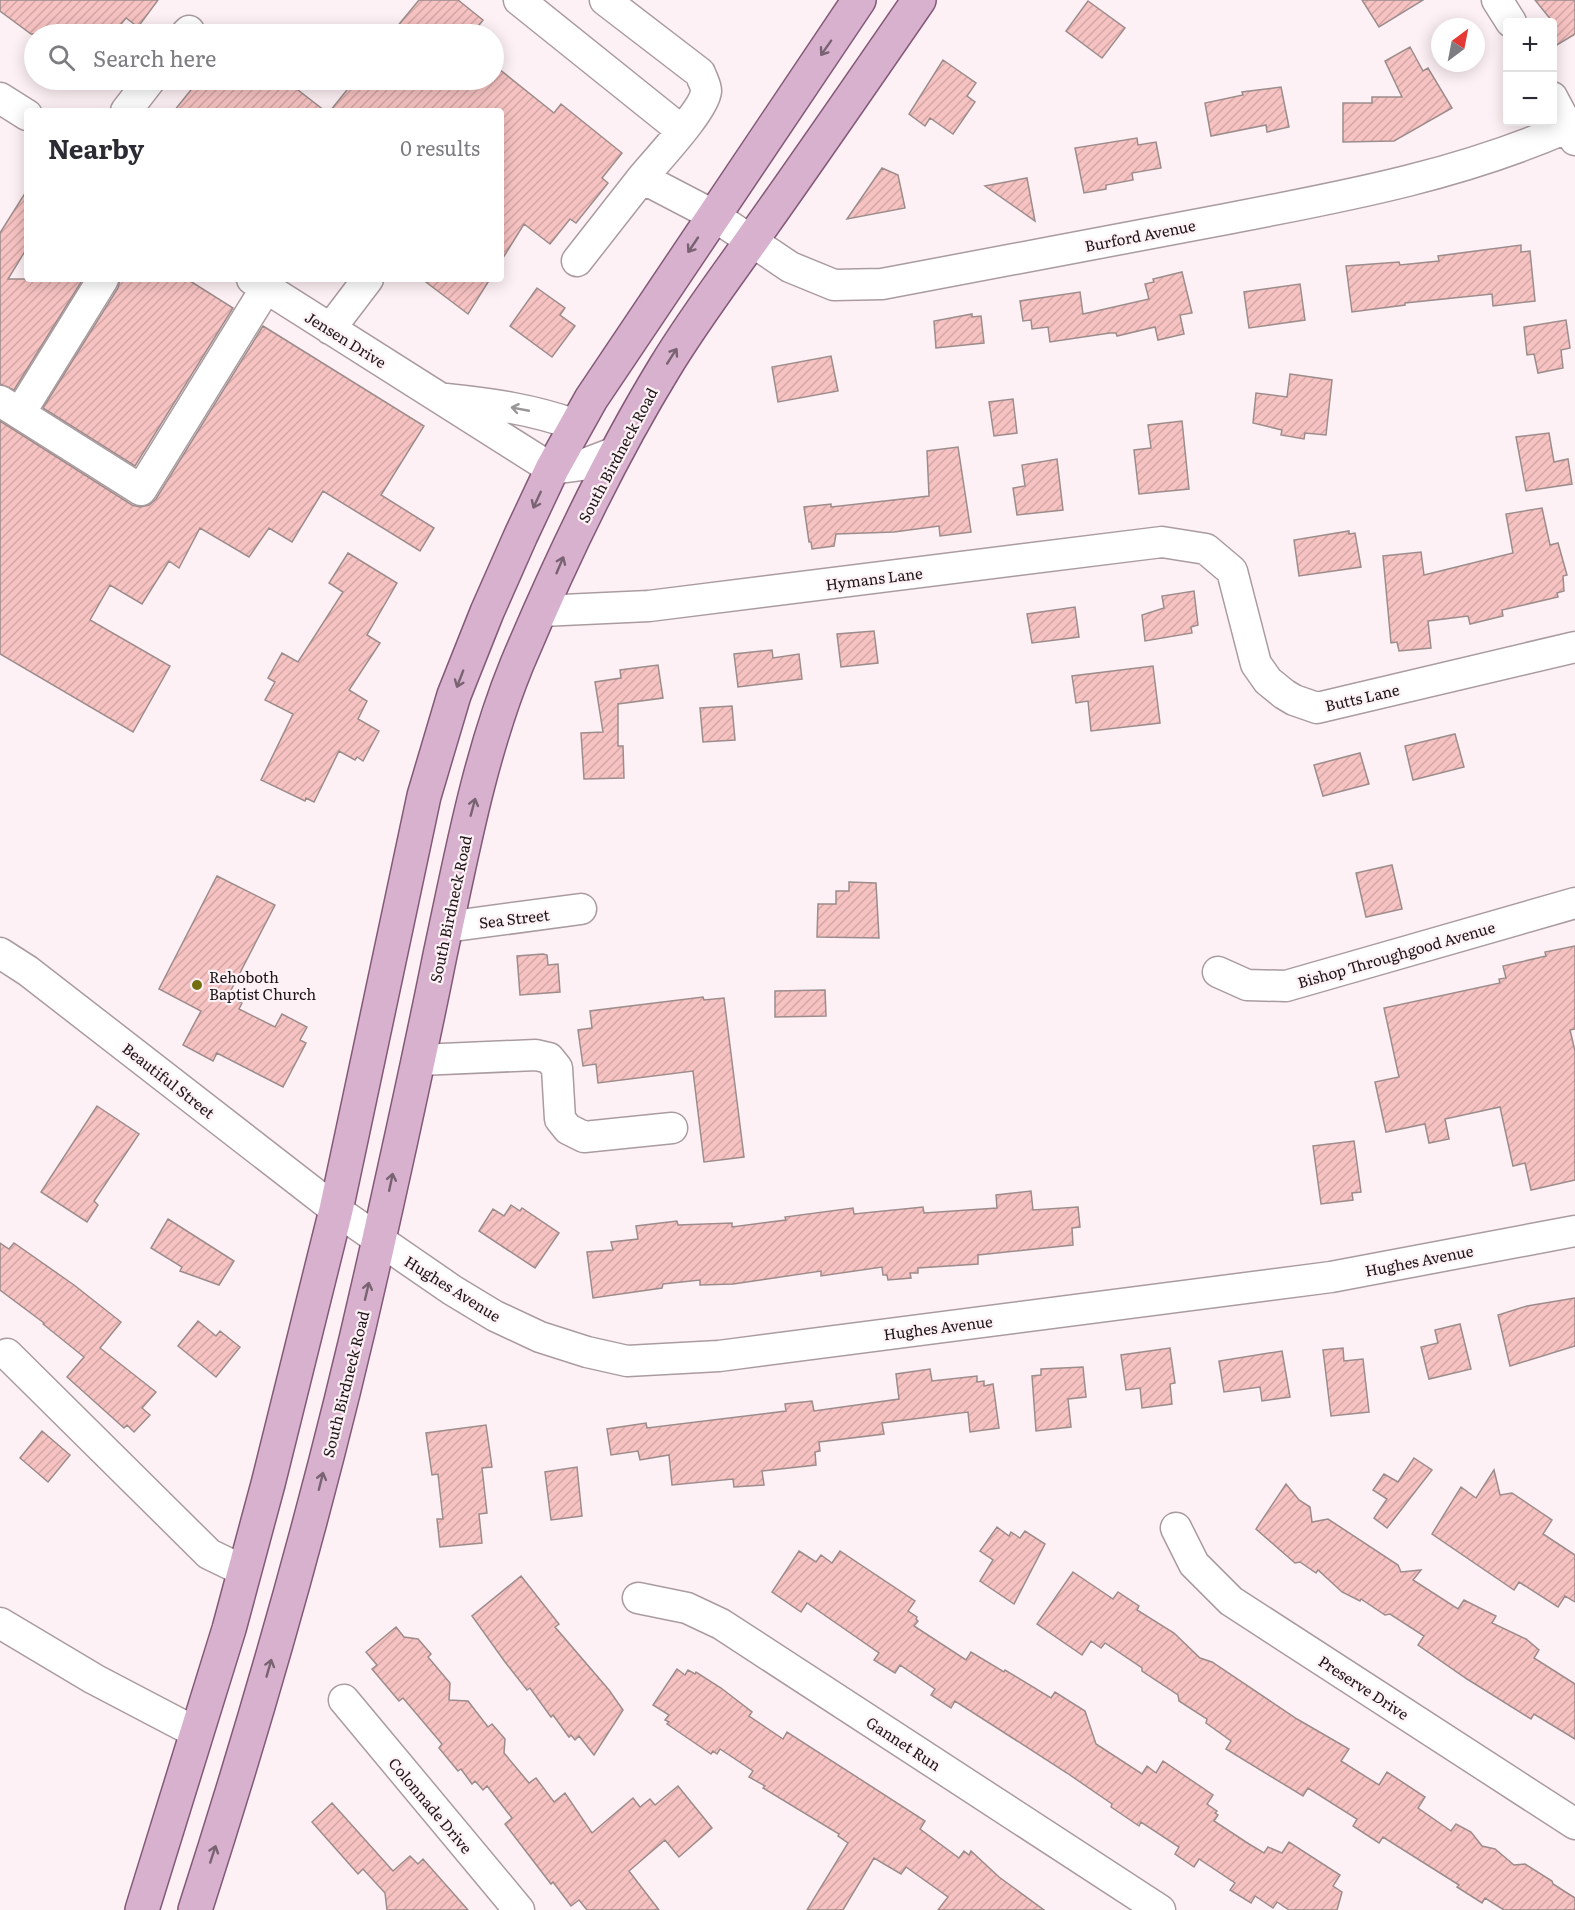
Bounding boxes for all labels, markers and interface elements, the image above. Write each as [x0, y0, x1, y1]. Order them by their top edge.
north arrow [1431, 18, 1485, 72]
map controls [1503, 18, 1557, 126]
button: + [1503, 18, 1557, 72]
search box [24, 24, 504, 90]
one-way arrow [820, 39, 832, 56]
icon: search [45, 41, 78, 74]
text: Search here [93, 41, 216, 74]
button: − [1503, 72, 1557, 126]
text: Nearby [48, 128, 144, 167]
text: 0 results [400, 132, 480, 162]
street label: Burford Avenue [1083, 213, 1198, 257]
one-way arrow [687, 236, 700, 253]
street label: Jensen Drive [301, 305, 391, 373]
one-way arrow [666, 348, 678, 365]
street label: South Birdneck Road [572, 383, 662, 527]
one-way arrow [511, 403, 530, 414]
one-way arrow [530, 491, 542, 509]
one-way arrow [555, 556, 566, 575]
street label: Hymans Lane [824, 561, 924, 595]
one-way arrow [454, 670, 465, 688]
street label: Butts Lane [1323, 677, 1402, 717]
one-way arrow [467, 798, 479, 817]
street label: South Birdneck Road [423, 833, 477, 985]
street label: Sea Street [477, 902, 551, 934]
street label: Bishop Throughgood Avenue [1294, 915, 1498, 993]
place label: Rehoboth Baptist Church [209, 965, 316, 1005]
marker: Rehoboth Baptist Church [190, 978, 204, 992]
street label: Beautiful Street [118, 1037, 220, 1123]
one-way arrow [386, 1173, 397, 1193]
street label: Hughes Avenue [1363, 1238, 1475, 1282]
street label: Hughes Avenue [400, 1249, 506, 1327]
one-way arrow [362, 1282, 373, 1302]
street label: South Birdneck Road [316, 1308, 374, 1460]
street label: Hughes Avenue [882, 1309, 994, 1345]
one-way arrow [315, 1472, 327, 1491]
street label: Preserve Drive [1314, 1649, 1414, 1725]
one-way arrow [264, 1659, 275, 1678]
street label: Gannet Run [862, 1710, 946, 1776]
street label: Colonnade Drive [384, 1752, 478, 1858]
one-way arrow [208, 1845, 219, 1864]

